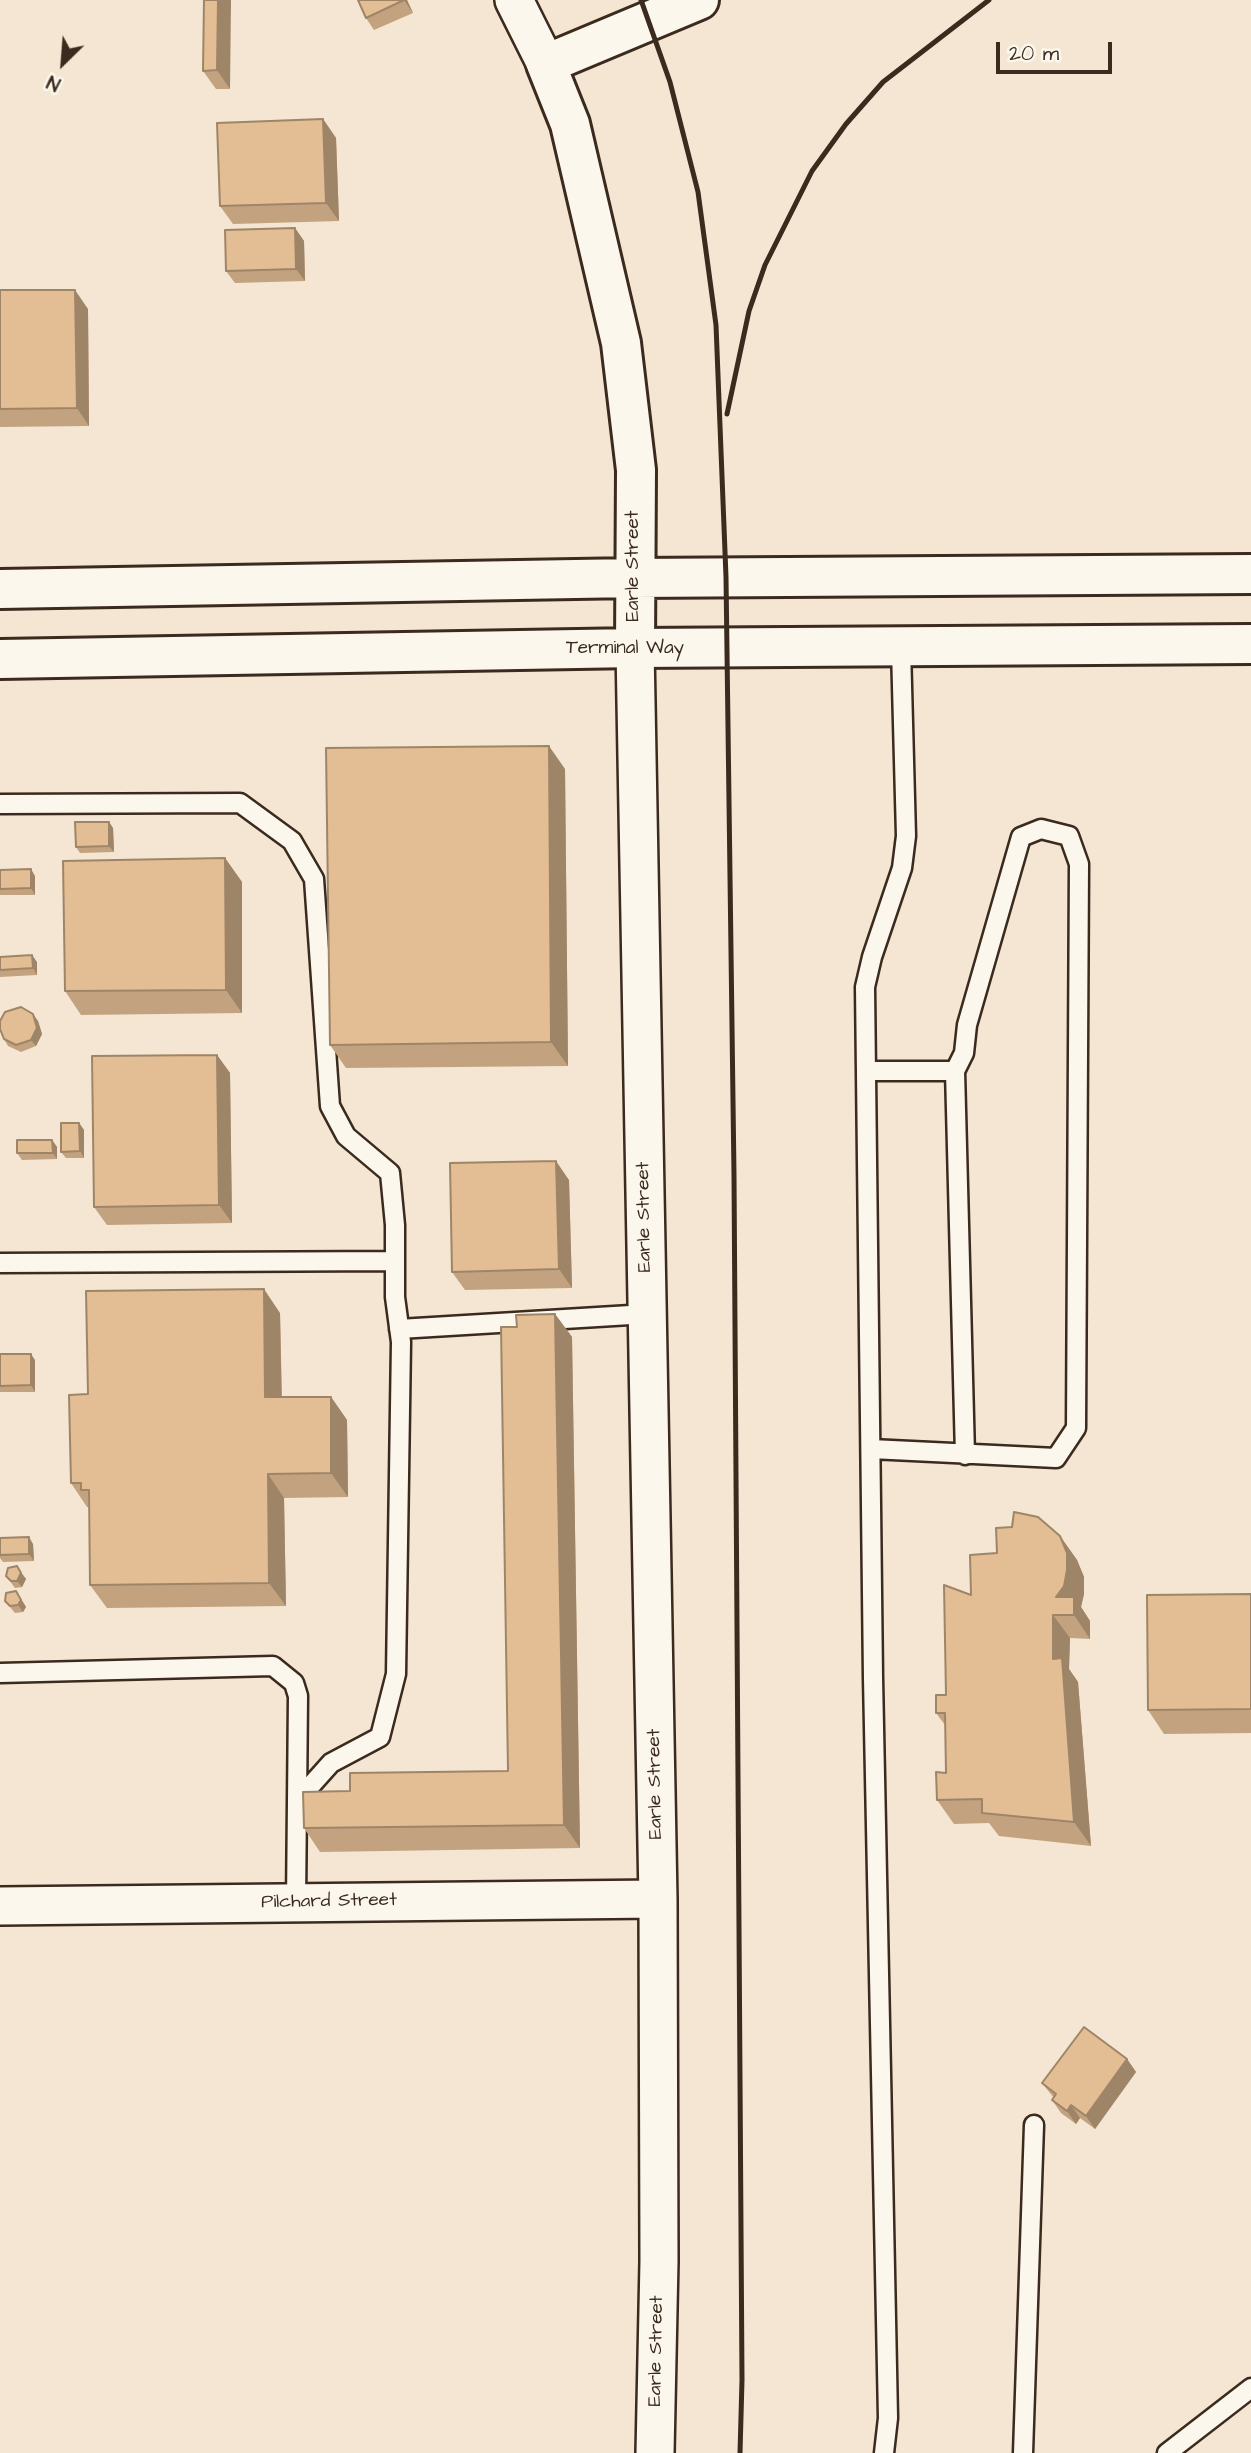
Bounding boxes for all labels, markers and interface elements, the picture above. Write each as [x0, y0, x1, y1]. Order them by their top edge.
north arrow [28, 28, 98, 98]
scale bar [999, 28, 1114, 72]
text: 20 m [1009, 39, 1059, 68]
text: N [43, 68, 65, 97]
street label: Earle Street [623, 511, 645, 621]
street label: Terminal Way [566, 638, 684, 660]
street label: Earle Street [633, 1161, 657, 1273]
street label: Earle Street [644, 1728, 668, 1840]
street label: Pilchard Street [261, 1889, 397, 1915]
street label: Earle Street [645, 2295, 669, 2407]

